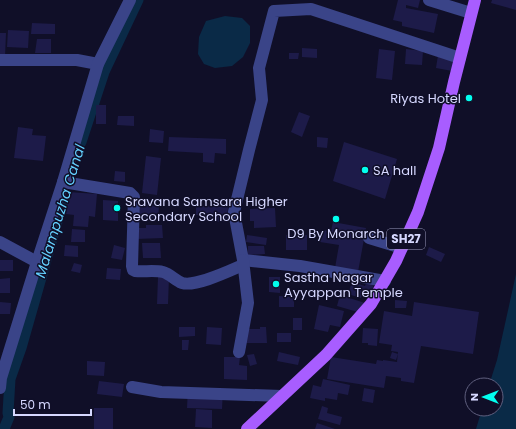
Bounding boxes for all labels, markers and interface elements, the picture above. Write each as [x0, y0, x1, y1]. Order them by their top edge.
place label: Riyas Hotel [390, 89, 461, 108]
marker: Riyas Hotel [464, 93, 474, 103]
water label: Malampuzha Canal [30, 141, 90, 280]
place label: SA hall [373, 161, 416, 180]
marker: SA hall [360, 165, 370, 175]
place label: Sravana Samsara Higher Secondary School [125, 192, 288, 226]
marker: Sravana Samsara Higher Secondary School [112, 203, 122, 213]
marker: D9 By Monarch [331, 214, 341, 224]
place label: D9 By Monarch [287, 224, 385, 243]
road number: SH27 [387, 229, 425, 249]
place label: Sastha Nagar Ayyappan Temple [284, 268, 403, 302]
marker: Sastha Nagar Ayyappan Temple [271, 279, 281, 289]
north arrow [464, 377, 504, 417]
scale bar [14, 391, 91, 417]
text: N [466, 393, 482, 401]
text: 50 m [20, 396, 51, 413]

